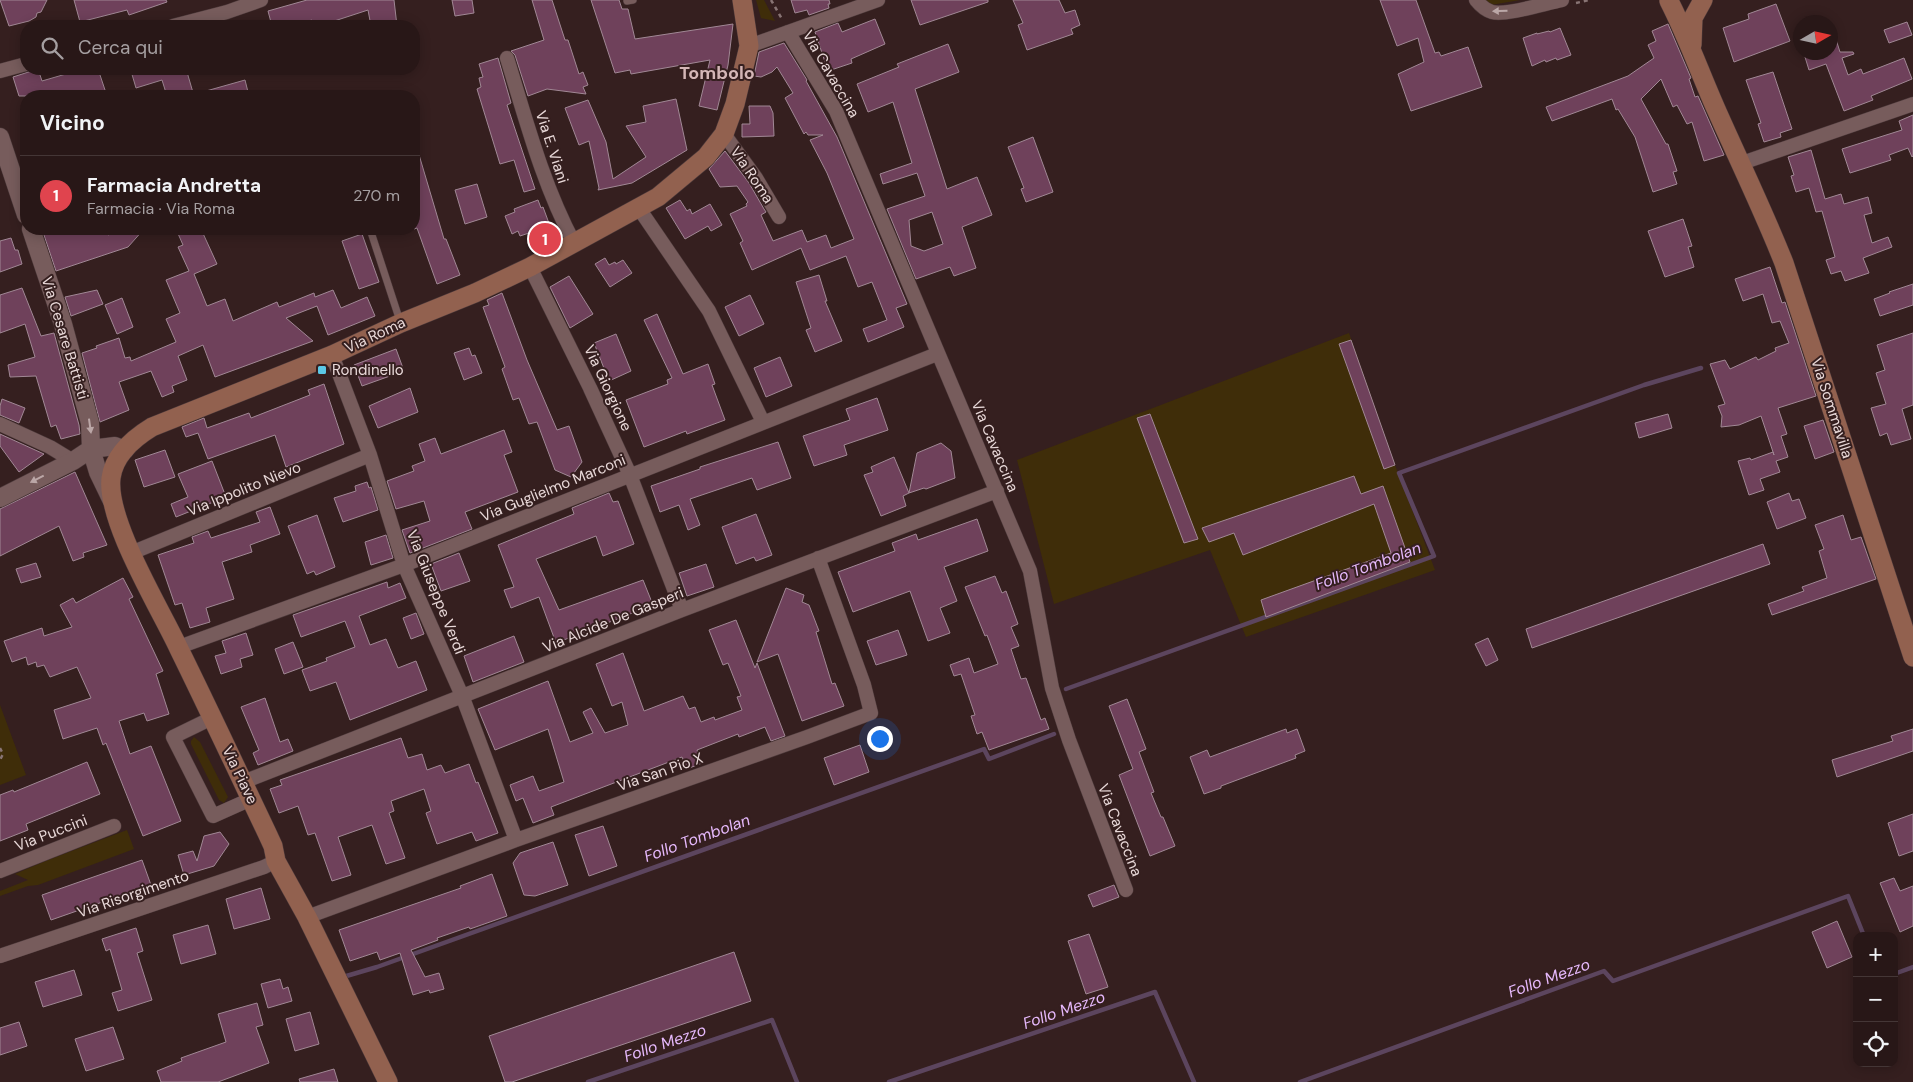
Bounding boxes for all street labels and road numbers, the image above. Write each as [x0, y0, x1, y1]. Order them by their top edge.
street label: Via Cavaccina [798, 27, 864, 121]
street label: Via E. Viani [531, 108, 573, 186]
street label: Via Roma [726, 143, 778, 207]
street label: Via Cesare Battisti [37, 274, 93, 402]
street label: Via Roma [341, 312, 409, 358]
street label: Via Giorgione [579, 342, 637, 434]
street label: Via Sommavilla [1806, 355, 1858, 461]
street label: Via Cavaccina [967, 397, 1023, 495]
street label: Via Guglielmo Marconi [477, 450, 629, 526]
street label: Via Ippolito Nievo [184, 457, 304, 521]
street label: Via Giuseppe Verdi [402, 527, 470, 657]
street label: Via Alcide De Gasperi [540, 583, 686, 657]
street label: Via Piave [217, 743, 263, 807]
street label: Via San Pio X [614, 748, 706, 796]
street label: Via Cavaccina [1093, 781, 1147, 879]
street label: Via Puccini [12, 810, 90, 856]
street label: Via Risorgimento [74, 865, 192, 923]

